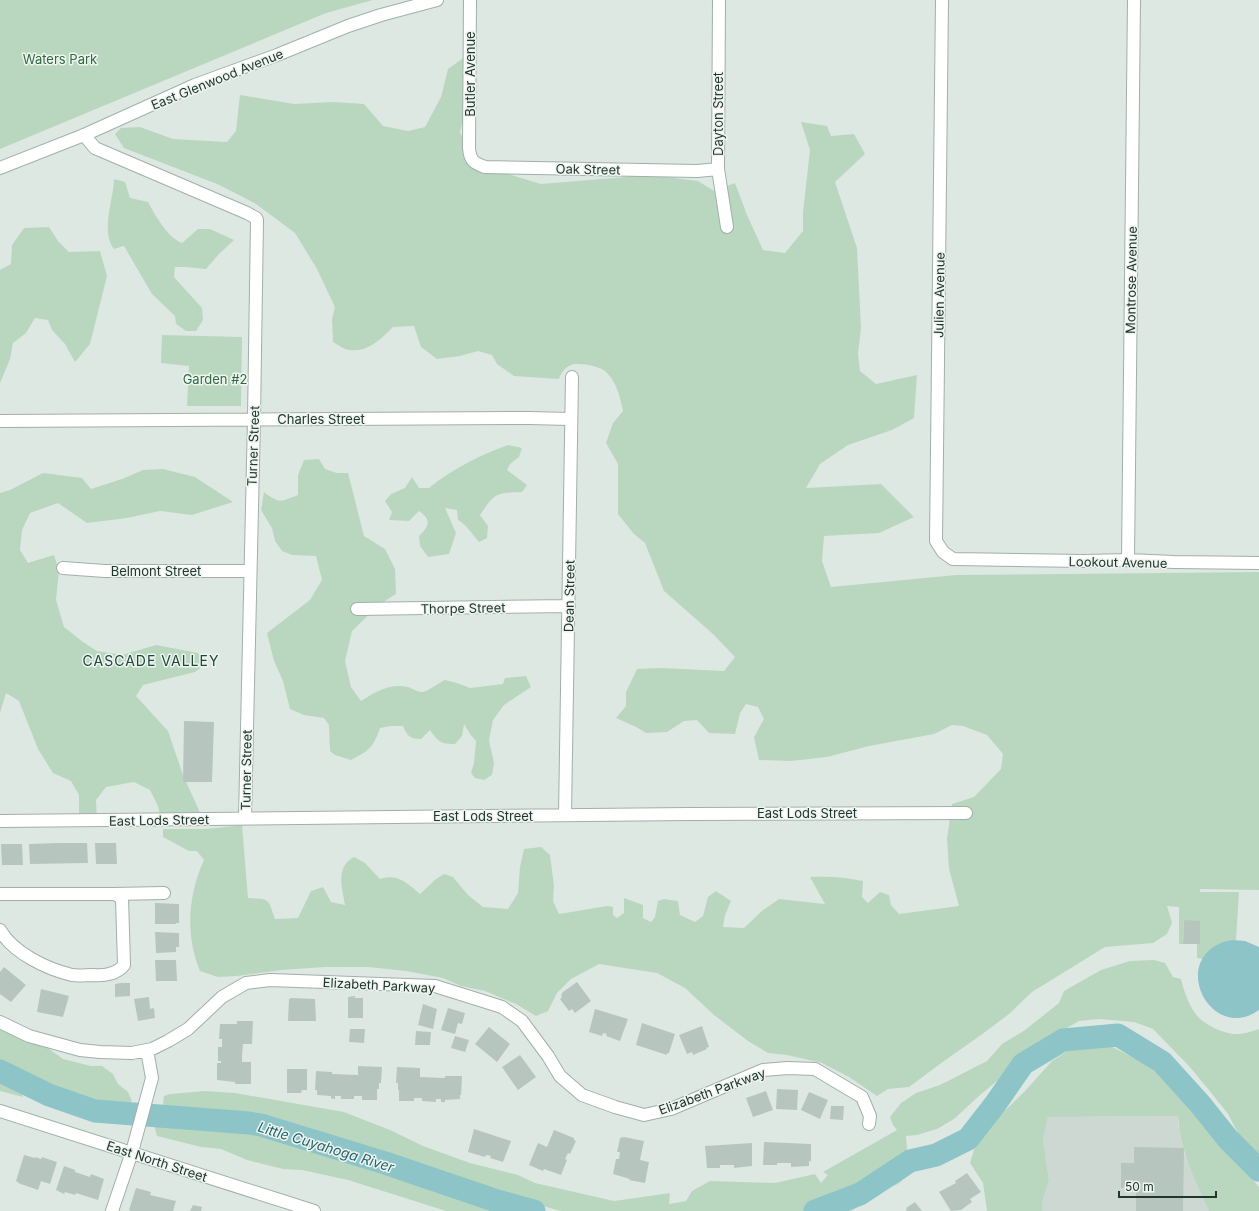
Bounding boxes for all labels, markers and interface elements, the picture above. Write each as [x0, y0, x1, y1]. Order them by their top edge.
street label: Butler Avenue [462, 31, 478, 117]
street label: East Glenwood Avenue [149, 45, 285, 113]
park label: Waters Park [23, 51, 97, 67]
street label: Dayton Street [710, 72, 726, 156]
street label: Oak Street [556, 160, 620, 178]
street label: Montrose Avenue [1122, 226, 1140, 334]
street label: Julien Avenue [930, 252, 948, 338]
park label: Garden #2 [183, 371, 247, 387]
street label: Turner Street [244, 405, 262, 487]
street label: Charles Street [277, 411, 365, 427]
street label: Lookout Avenue [1068, 553, 1168, 571]
street label: Dean Street [560, 560, 578, 632]
street label: Belmont Street [111, 563, 201, 579]
street label: Thorpe Street [420, 599, 506, 617]
district label: CASCADE VALLEY [83, 652, 219, 669]
street label: Turner Street [237, 730, 255, 810]
street label: East Lods Street [757, 805, 857, 821]
street label: East Lods Street [433, 808, 533, 824]
street label: East Lods Street [109, 811, 209, 829]
street label: Elizabeth Parkway [322, 974, 436, 996]
street label: Elizabeth Parkway [656, 1064, 768, 1118]
water label: Little Cuyahoga River [256, 1118, 397, 1176]
street label: East North Street [105, 1137, 209, 1185]
scale bar [1119, 1173, 1216, 1199]
text: 50 m [1125, 1179, 1154, 1194]

